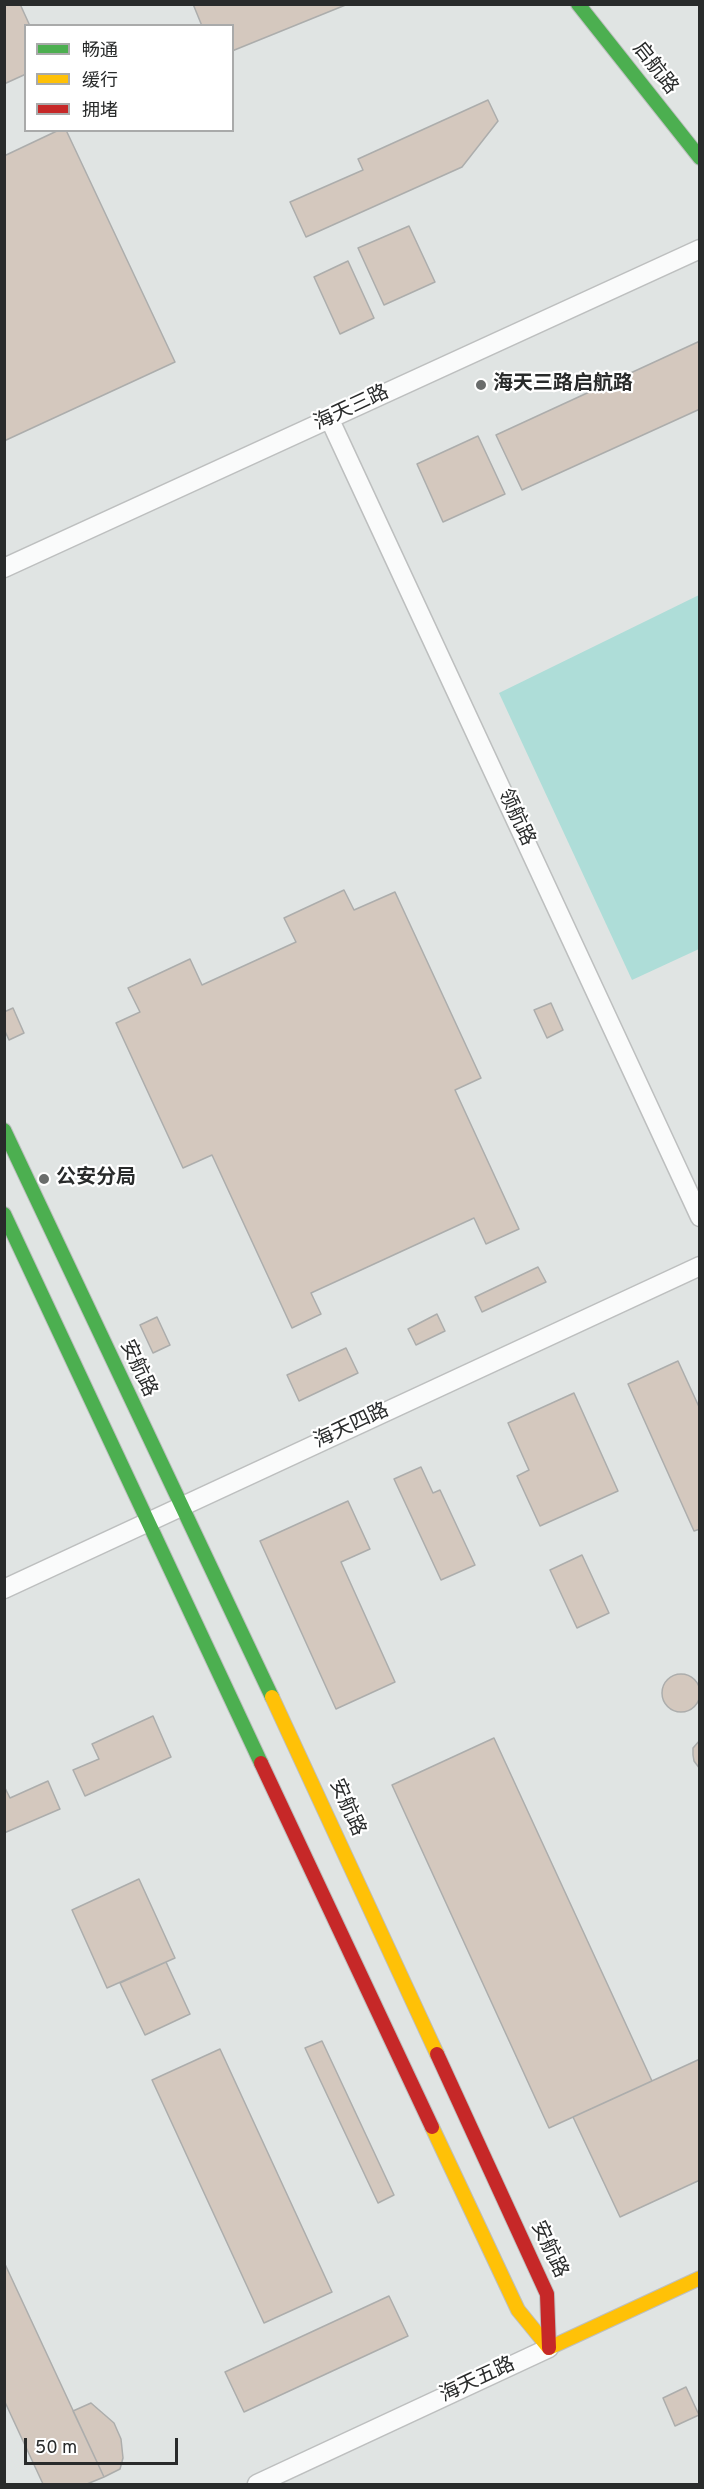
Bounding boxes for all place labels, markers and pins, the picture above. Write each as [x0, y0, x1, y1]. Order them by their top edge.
place label: 海天三路启航路 [493, 373, 633, 397]
marker: 海天三路启航路 [474, 378, 488, 392]
place label: 公安分局 [56, 1167, 136, 1191]
marker: 公安分局 [37, 1172, 51, 1186]

